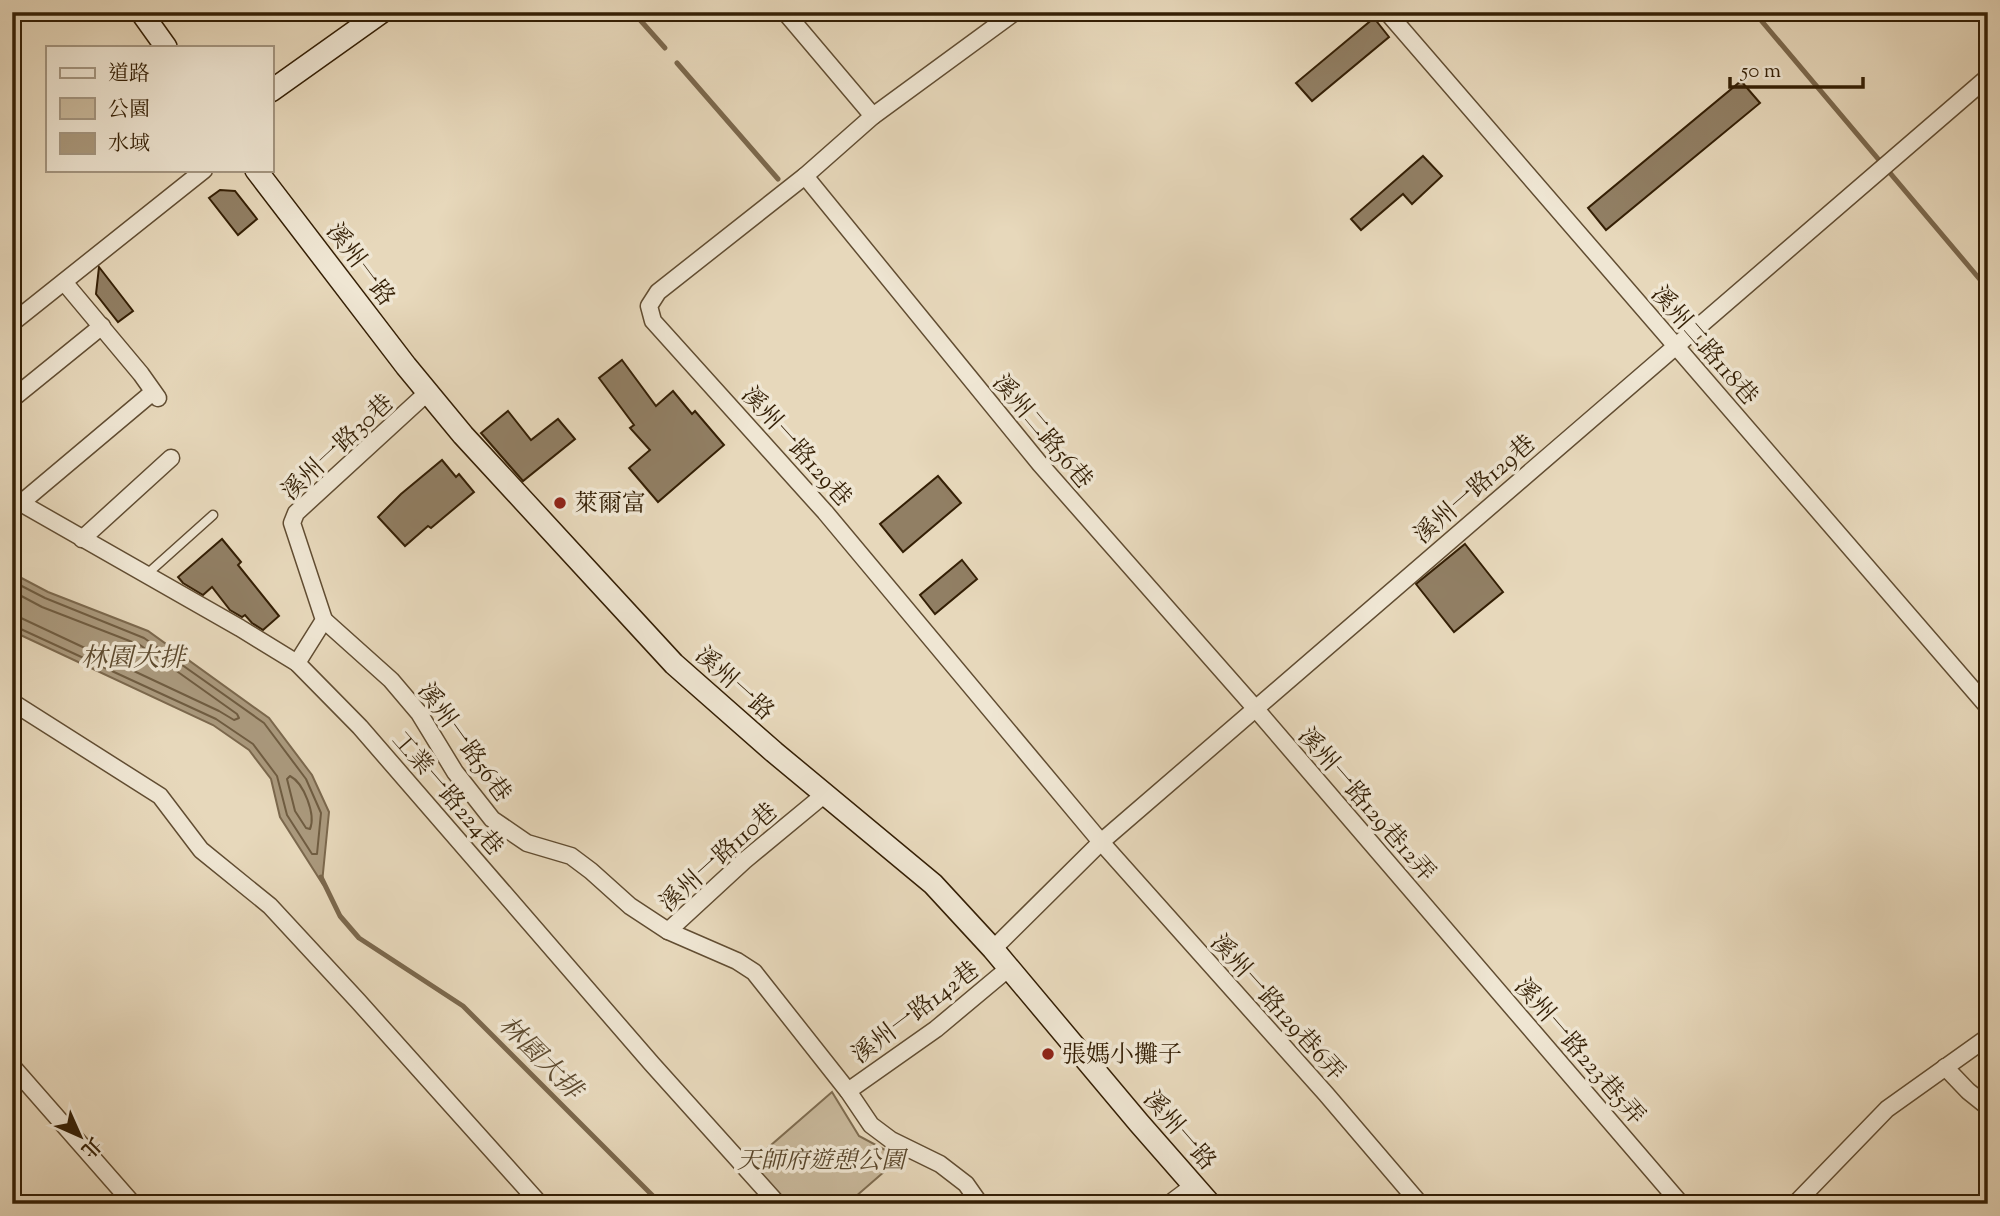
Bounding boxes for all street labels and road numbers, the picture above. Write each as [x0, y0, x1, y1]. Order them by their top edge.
street label: 溪州一路 [317, 217, 402, 314]
street label: 溪州二路118巷 [1642, 279, 1765, 413]
street label: 溪州二路56巷 [983, 368, 1100, 497]
street label: 溪州一路129巷 [732, 380, 859, 515]
street label: 溪州一路30巷 [275, 388, 402, 509]
street label: 溪州一路129巷 [1407, 428, 1543, 553]
street label: 溪州一路 [687, 640, 781, 729]
street label: 溪州一路56巷 [408, 676, 518, 810]
street label: 溪州一路129巷12弄 [1289, 721, 1442, 890]
street label: 工業一路224巷 [383, 725, 510, 864]
street label: 溪州一路110巷 [653, 796, 786, 921]
street label: 溪州一路129巷6弄 [1201, 927, 1352, 1089]
street label: 溪州一路142巷 [845, 954, 987, 1073]
street label: 溪州一路223巷5弄 [1505, 972, 1652, 1133]
street label: 溪州一路 [1134, 1084, 1223, 1179]

